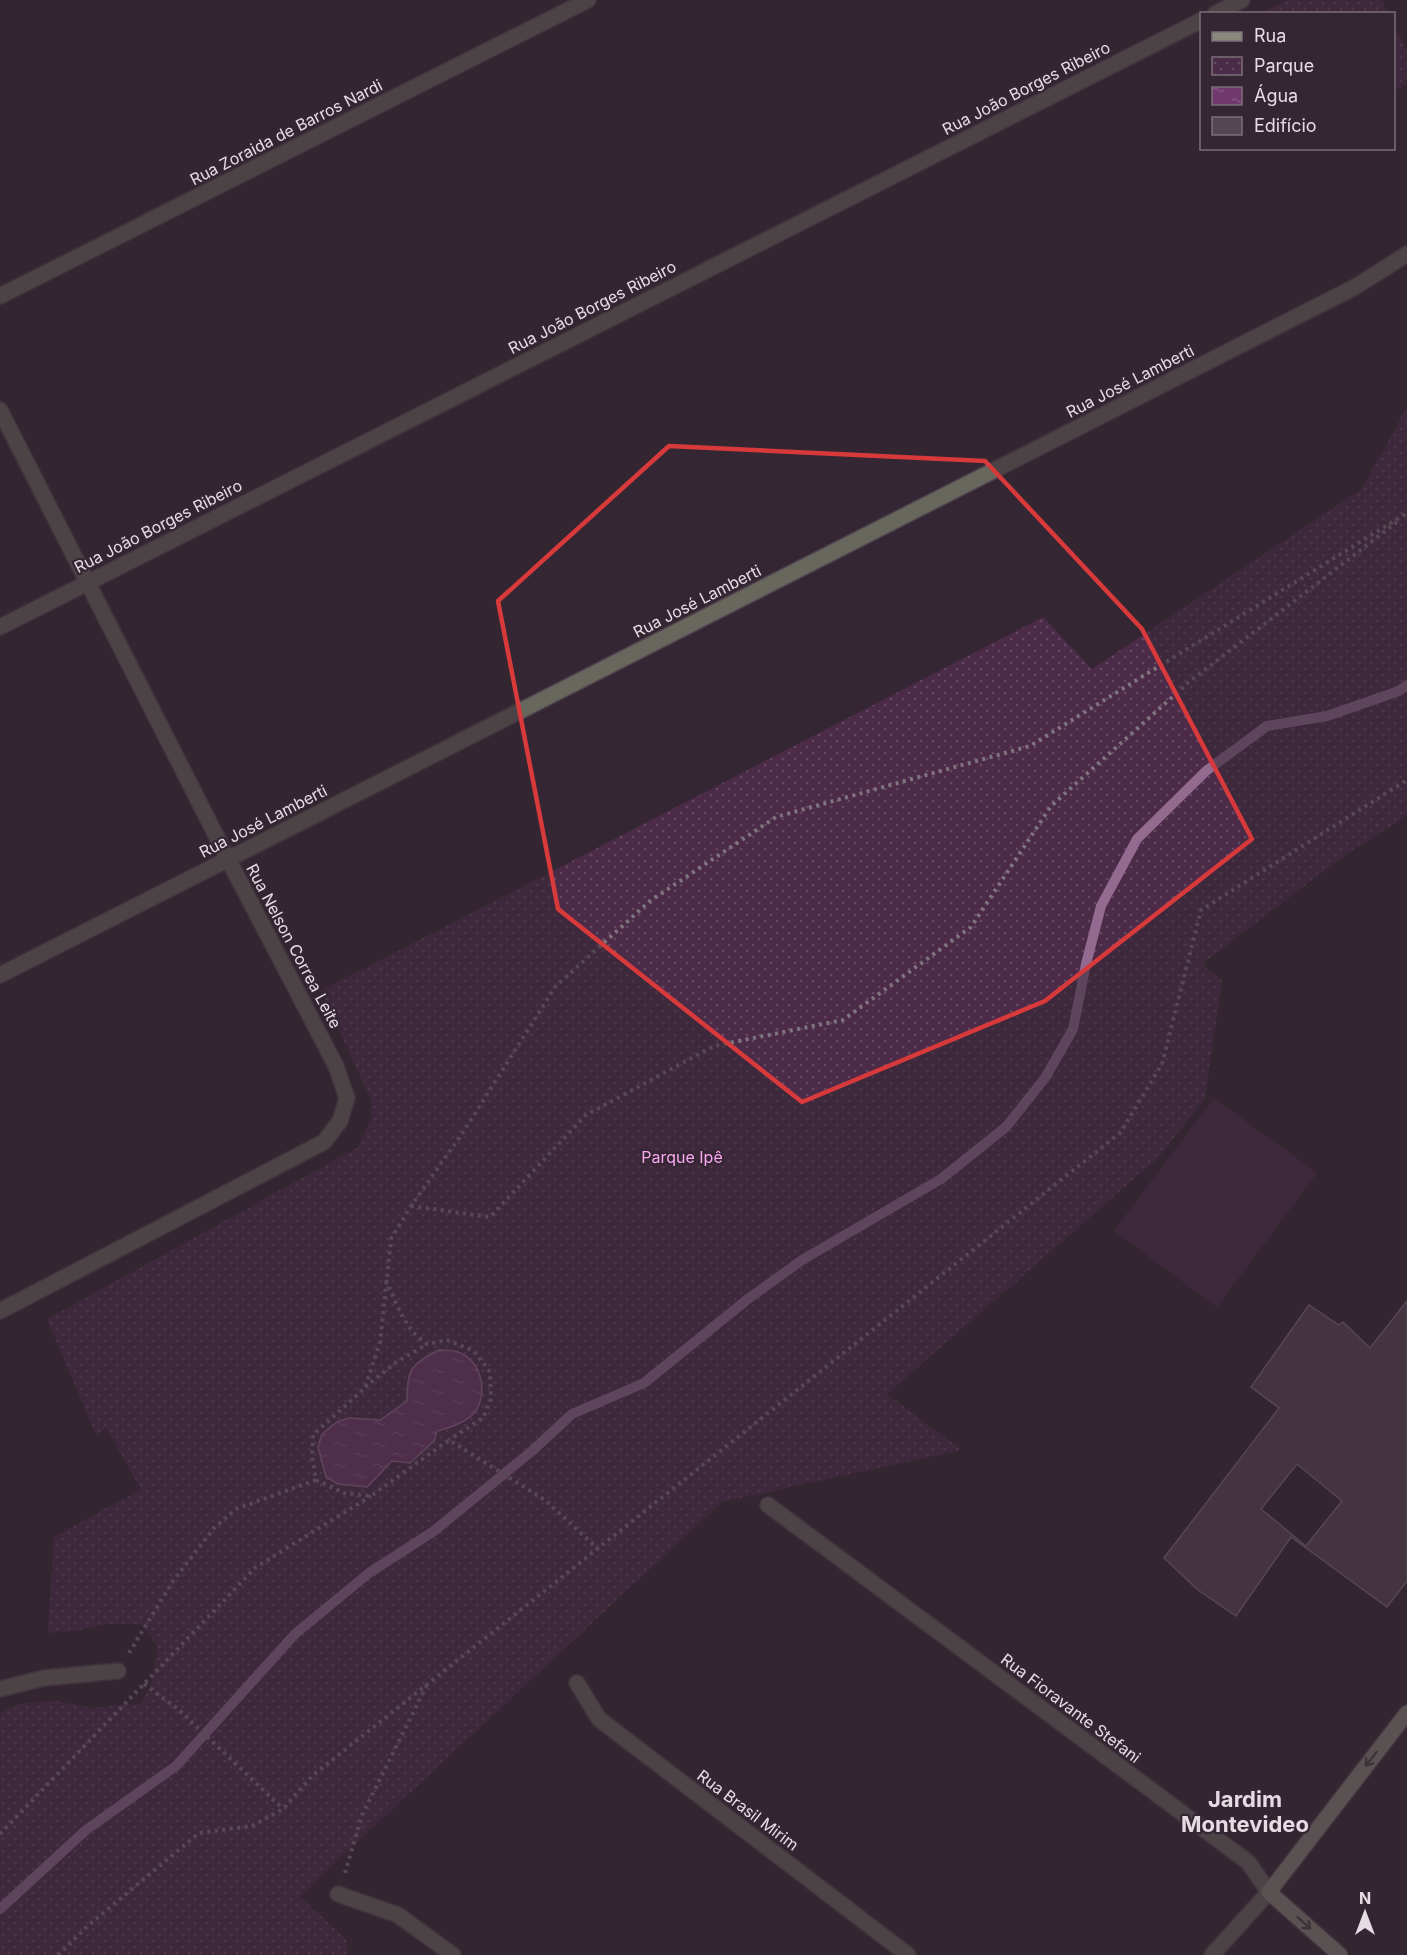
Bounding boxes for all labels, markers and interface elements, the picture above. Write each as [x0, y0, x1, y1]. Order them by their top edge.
legend [1200, 12, 1395, 150]
text: Rua [1254, 25, 1286, 46]
street label: Rua João Borges Ribeiro [939, 37, 1113, 139]
text: Parque [1254, 55, 1314, 76]
street label: Rua Zoraida de Barros Nardi [186, 75, 386, 189]
text: Água [1254, 84, 1298, 106]
text: Edifício [1254, 115, 1317, 136]
street label: Rua João Borges Ribeiro [505, 256, 679, 358]
street label: Rua José Lamberti [1063, 340, 1197, 422]
street label: Rua João Borges Ribeiro [71, 475, 245, 577]
street label: Rua José Lamberti [630, 560, 764, 642]
street label: Rua José Lamberti [196, 780, 330, 862]
street label: Rua Nelson Correa Leite [242, 860, 346, 1032]
park label: Parque Ipê [641, 1147, 723, 1167]
street label: Rua Fioravante Stefani [997, 1649, 1145, 1767]
one-way arrow [1365, 1751, 1378, 1767]
street label: Rua Brasil Mirim [693, 1765, 803, 1855]
district label: Jardim Montevideo [1181, 1786, 1309, 1837]
north arrow [1335, 1883, 1395, 1943]
text: N [1359, 1888, 1371, 1908]
one-way arrow [1296, 1916, 1311, 1930]

